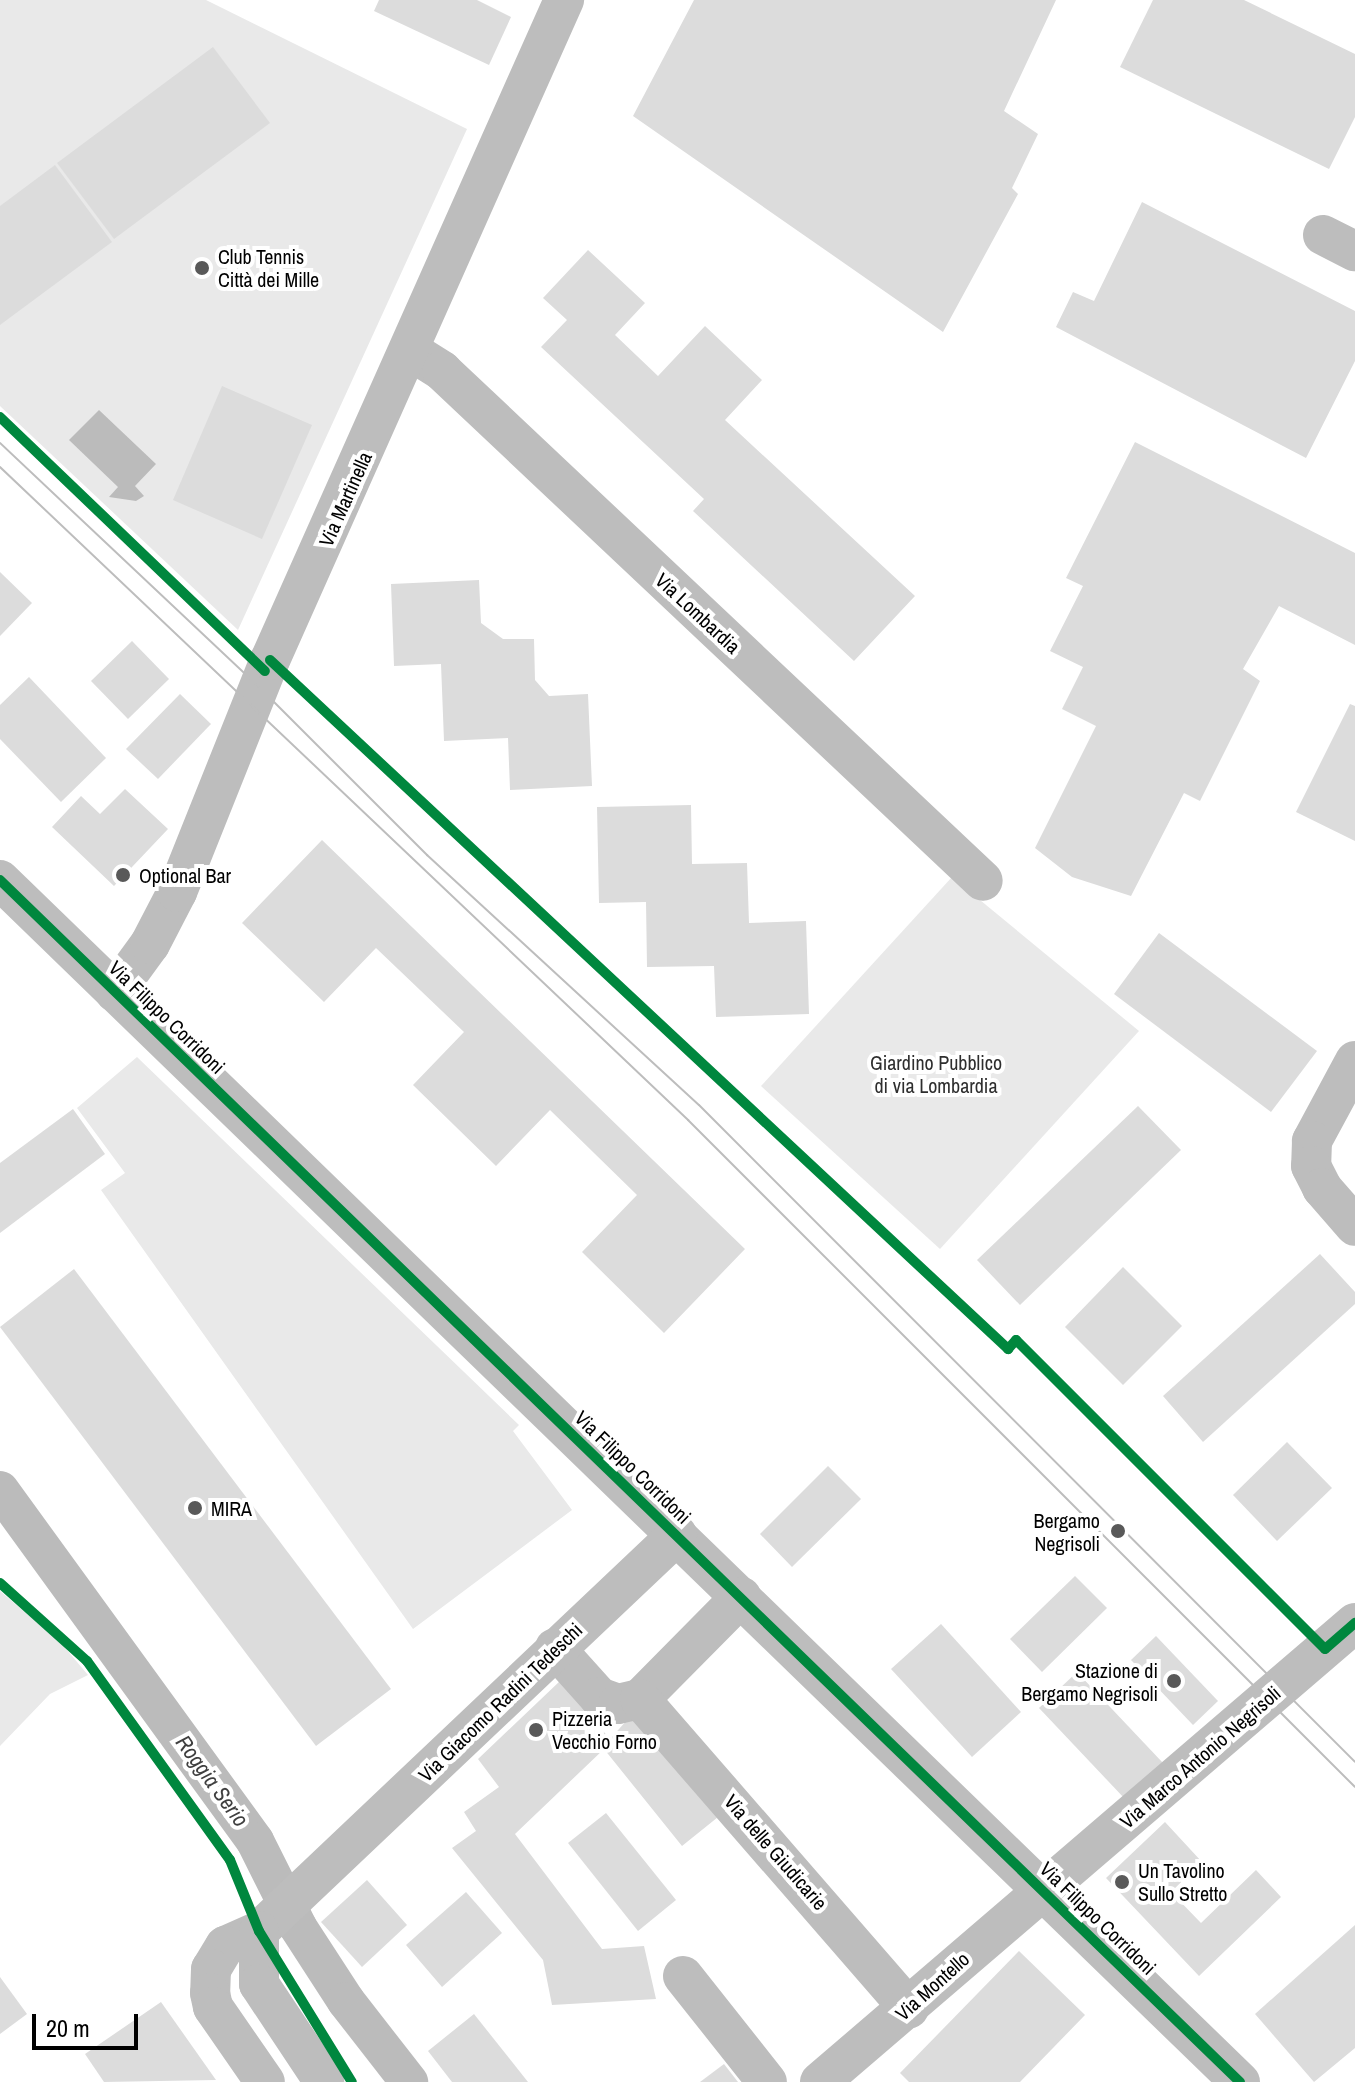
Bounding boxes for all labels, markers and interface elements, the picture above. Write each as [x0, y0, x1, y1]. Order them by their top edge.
place label: Club Tennis Città dei Mille [218, 244, 319, 291]
marker: Club Tennis Città dei Mille [193, 259, 211, 277]
street label: Via Martinella [314, 448, 376, 550]
street label: Via Lombardia [651, 568, 745, 658]
place label: Optional Bar [139, 863, 231, 887]
marker: Optional Bar [114, 866, 132, 884]
street label: Via Filippo Corridoni [104, 956, 230, 1078]
park label: Giardino Pubblico di via Lombardia [870, 1050, 1002, 1097]
street label: Via Filippo Corridoni [570, 1406, 696, 1528]
place label: MIRA [211, 1496, 252, 1520]
marker: MIRA [186, 1499, 204, 1517]
place label: Bergamo Negrisoli [1033, 1508, 1100, 1555]
marker: Bergamo Negrisoli [1107, 1520, 1129, 1542]
street label: Via Giacomo Radini Tedeschi [413, 1617, 587, 1787]
place label: Stazione di Bergamo Negrisoli [1021, 1658, 1158, 1705]
marker: Stazione di Bergamo Negrisoli [1165, 1672, 1183, 1690]
street label: Via Marco Antonio Negrisoli [1114, 1680, 1286, 1834]
place label: Pizzeria Vecchio Forno [552, 1706, 657, 1753]
marker: Pizzeria Vecchio Forno [527, 1721, 545, 1739]
water label: Roggia Serio [170, 1730, 254, 1832]
street label: Via delle Giudicarie [719, 1790, 833, 1914]
street label: Via Filippo Corridoni [1035, 1857, 1161, 1979]
place label: Un Tavolino Sullo Stretto [1138, 1858, 1227, 1905]
marker: Un Tavolino Sullo Stretto [1113, 1873, 1131, 1891]
street label: Via Montello [890, 1947, 974, 2025]
scale bar [36, 1998, 142, 2048]
text: 20 m [46, 2012, 90, 2044]

